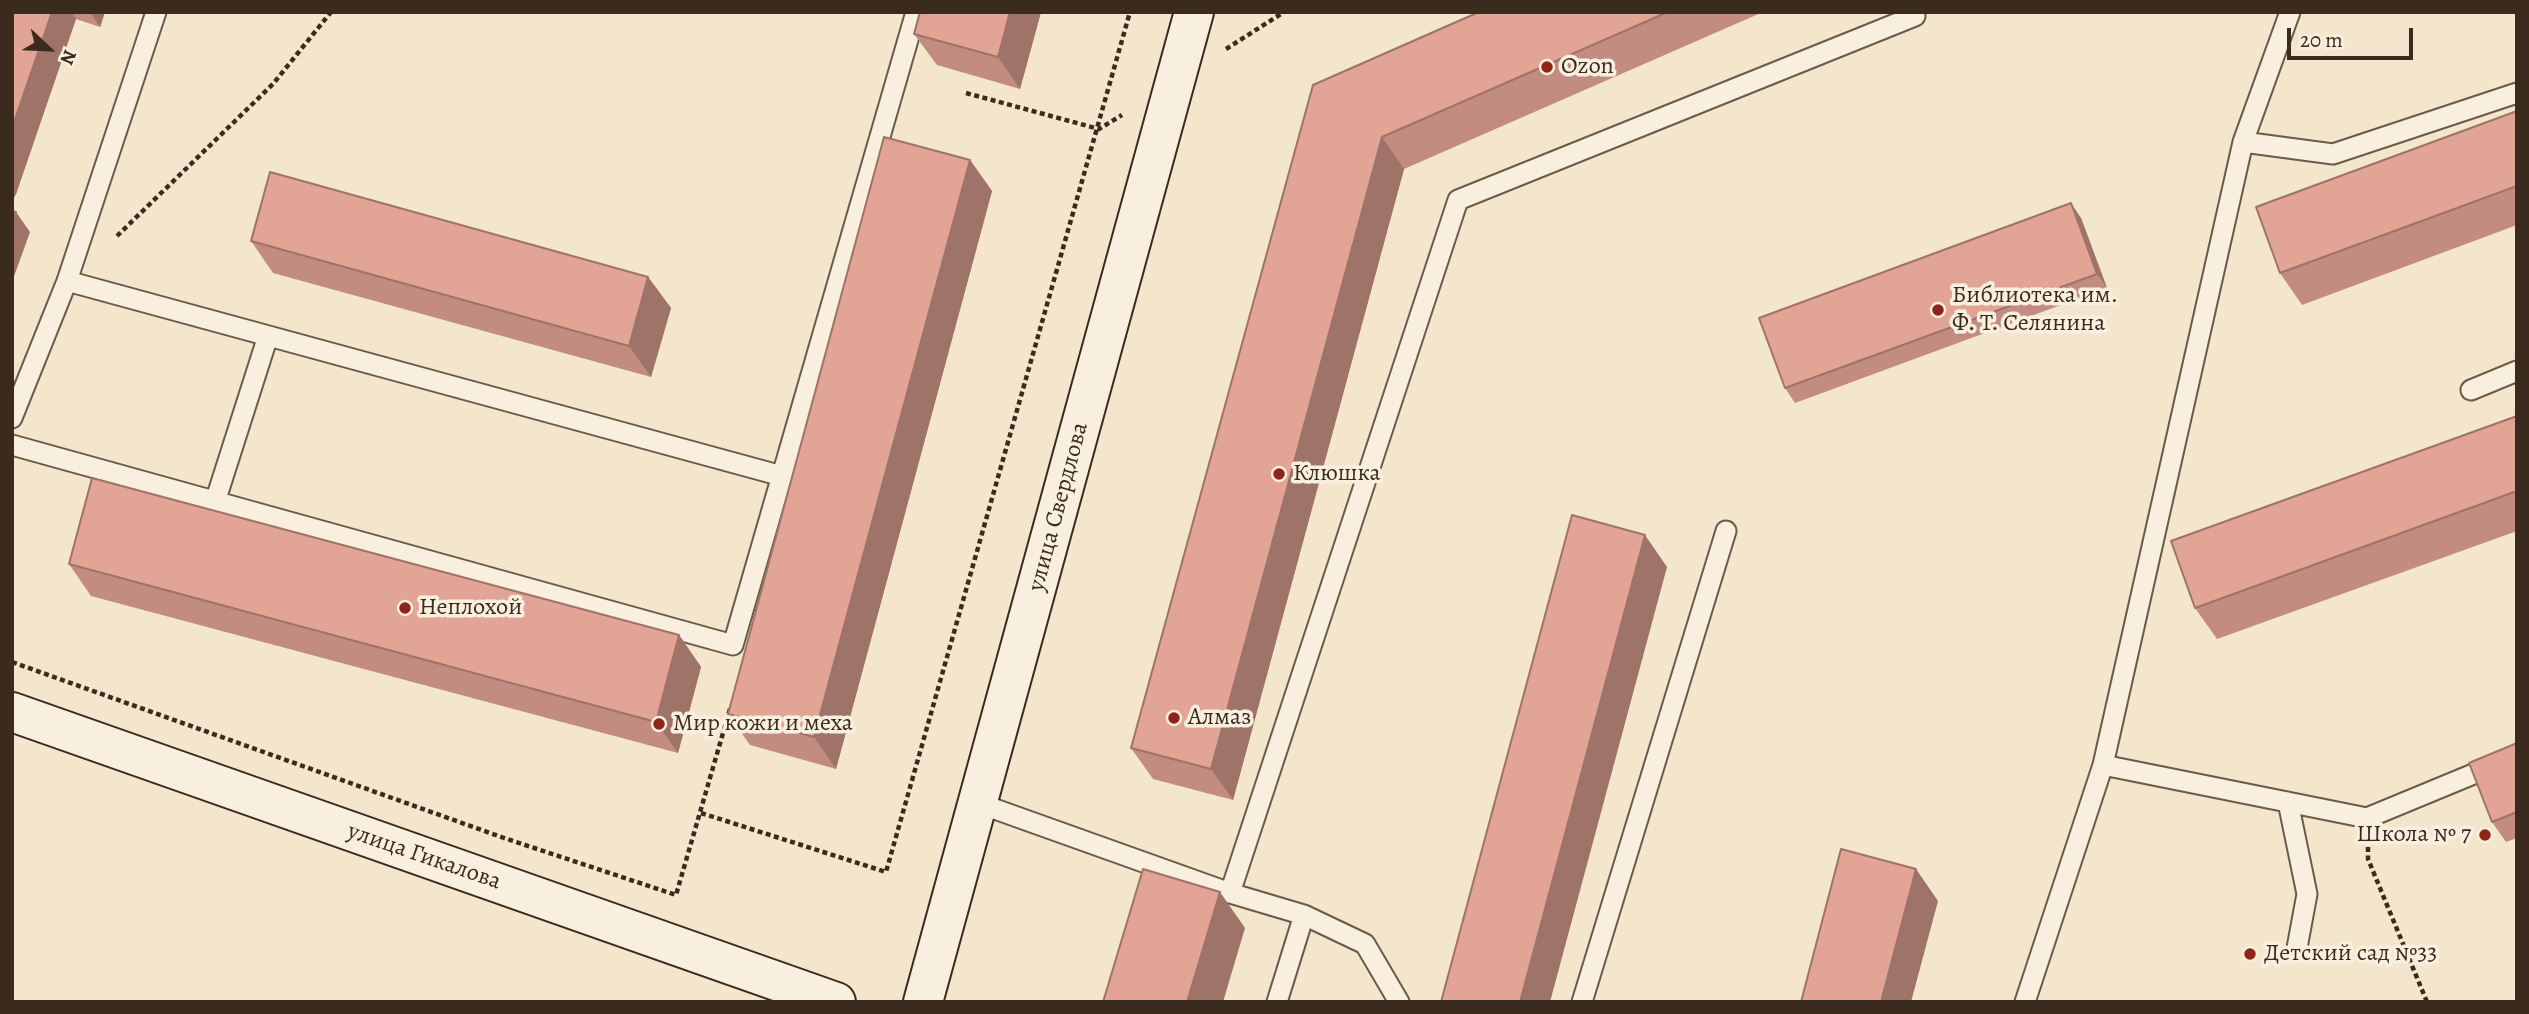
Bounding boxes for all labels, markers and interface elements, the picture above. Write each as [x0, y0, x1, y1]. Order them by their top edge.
north arrow [14, 14, 84, 84]
scale bar [2291, 14, 2417, 58]
text: 20 m [2300, 26, 2343, 54]
text: N [54, 46, 83, 69]
place label: Ozon [1561, 53, 1614, 81]
marker: Ozon [1539, 59, 1555, 75]
place label: Библиотека им. Ф. Т. Селянина [1952, 282, 2118, 338]
marker: Библиотека им. Ф. Т. Селянина [1930, 302, 1946, 318]
street label: улица Свердлова [1023, 419, 1095, 595]
place label: Клюшка [1293, 460, 1381, 488]
marker: Клюшка [1271, 466, 1287, 482]
place label: Неплохой [419, 594, 522, 622]
marker: Неплохой [397, 600, 413, 616]
place label: Алмаз [1188, 704, 1251, 732]
place label: Мир кожи и меха [673, 710, 853, 738]
marker: Алмаз [1166, 710, 1182, 726]
marker: Мир кожи и меха [651, 716, 667, 732]
street label: улица Гикалова [343, 817, 505, 897]
place label: Школа № 7 [2356, 821, 2471, 849]
marker: Школа № 7 [2477, 827, 2493, 843]
place label: Детский сад №33 [2264, 940, 2437, 968]
marker: Детский сад №33 [2242, 946, 2258, 962]

